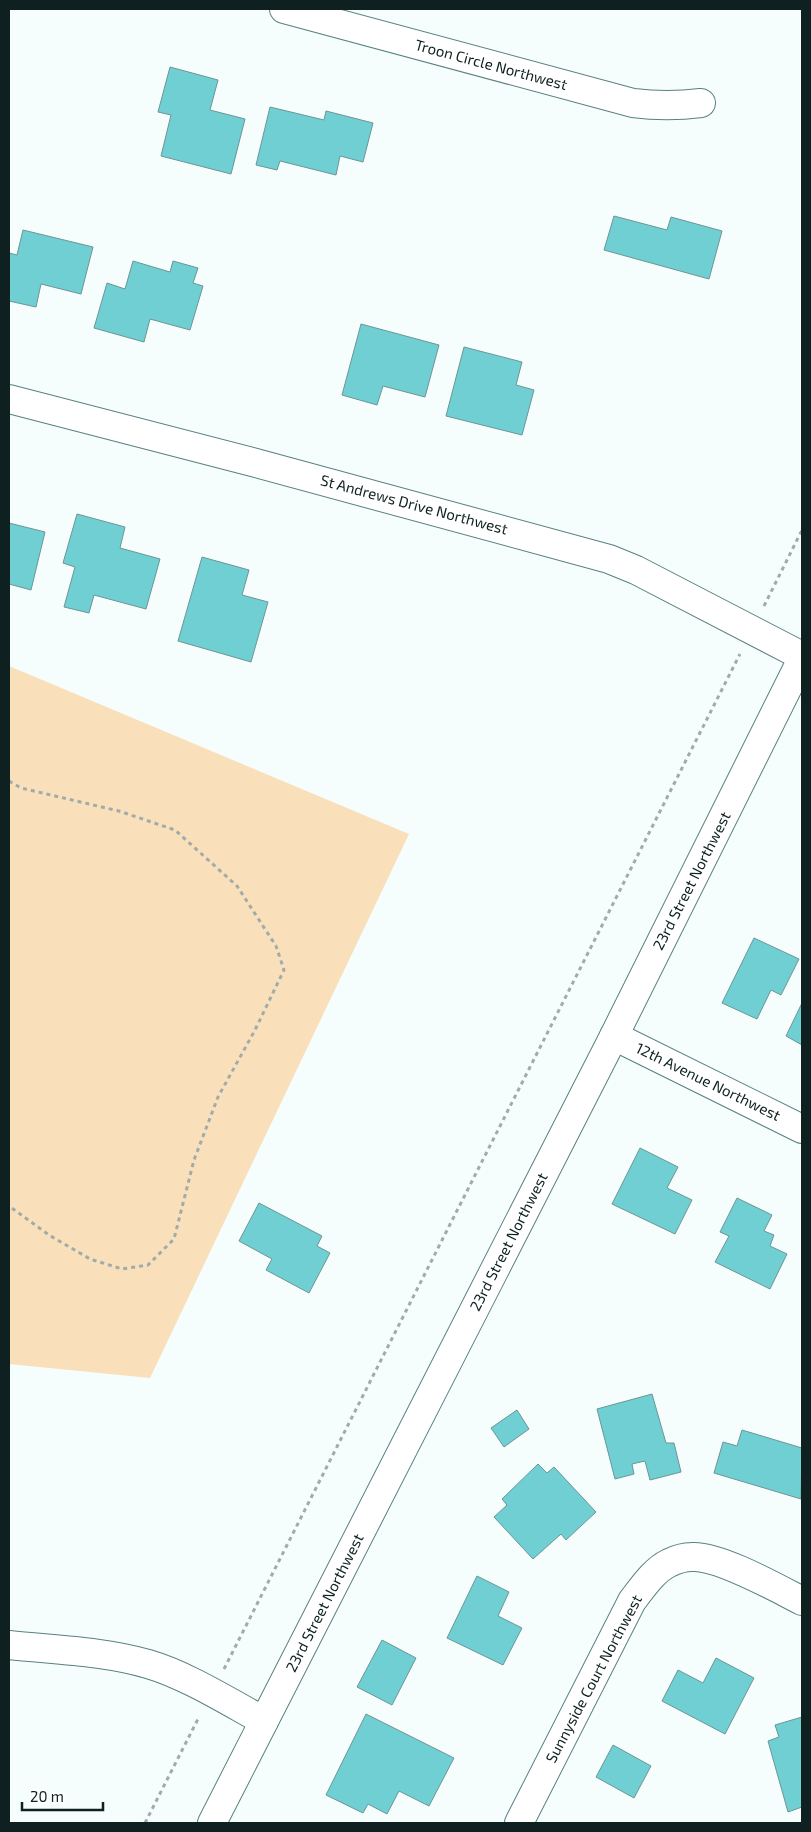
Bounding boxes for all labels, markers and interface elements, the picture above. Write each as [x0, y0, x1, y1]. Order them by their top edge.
street label: Troon Circle Northwest [413, 35, 570, 93]
street label: St Andrews Drive Northwest [319, 470, 510, 538]
street label: 23rd Street Northwest [648, 808, 734, 953]
street label: 12th Avenue Northwest [633, 1038, 784, 1124]
street label: 23rd Street Northwest [465, 1169, 551, 1314]
street label: 23rd Street Northwest [281, 1530, 367, 1675]
street label: Sunnyside Court Northwest [541, 1591, 645, 1766]
scale bar [22, 1780, 104, 1812]
text: 20 m [30, 1787, 64, 1805]

